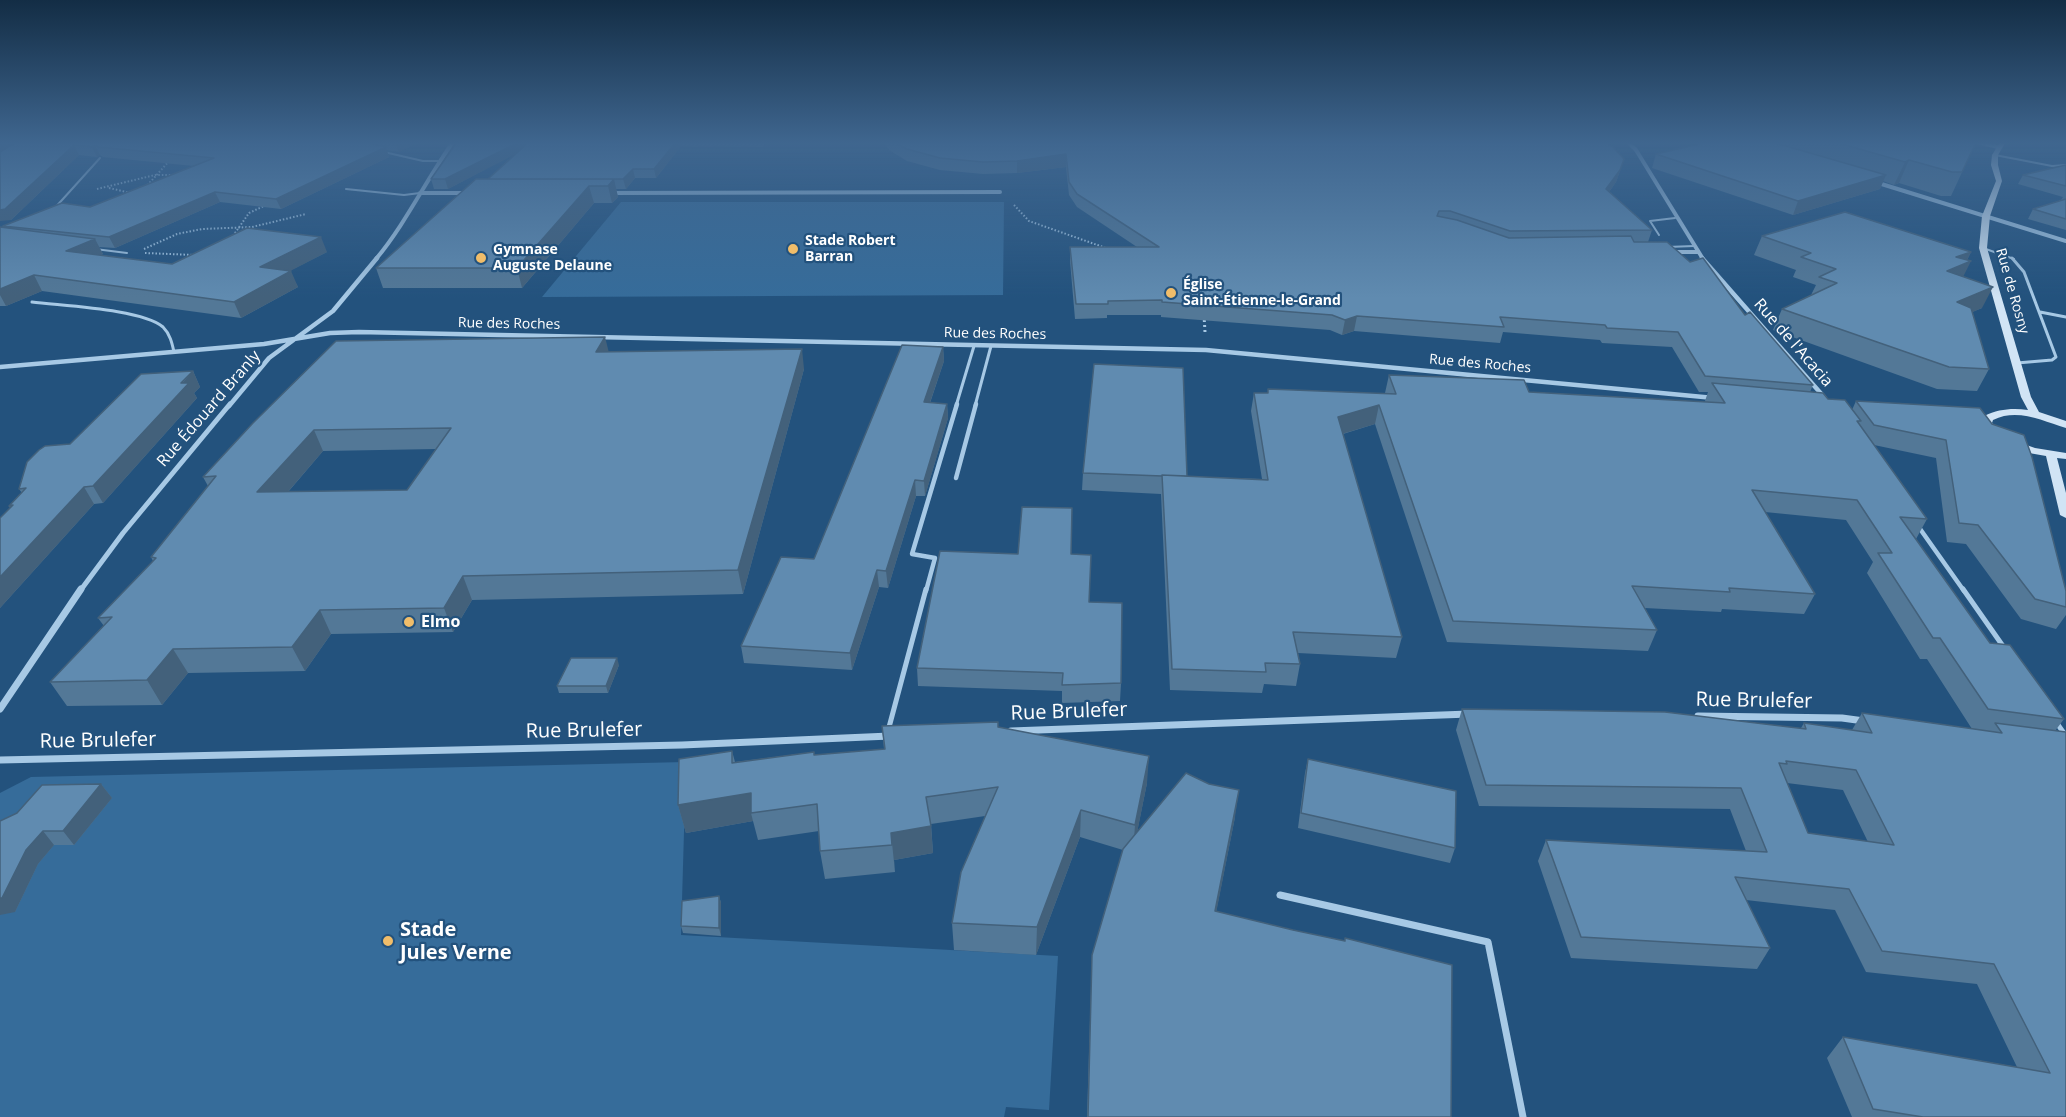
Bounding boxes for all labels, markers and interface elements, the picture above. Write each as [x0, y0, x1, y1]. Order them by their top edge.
place label: Stade Robert Barran [805, 233, 895, 266]
place label: Gymnase Auguste Delaune [493, 242, 612, 274]
marker: Stade Robert Barran [786, 242, 800, 256]
street label: Rue de Rosny [1992, 246, 2032, 336]
marker: Gymnase Auguste Delaune [474, 251, 488, 265]
place label: Église Saint-Étienne-le-Grand [1183, 277, 1341, 310]
marker: Église Saint-Étienne-le-Grand [1164, 286, 1178, 300]
street label: Rue de l'Acacia [1749, 295, 1837, 391]
street label: Rue des Roches [458, 315, 560, 333]
street label: Rue des Roches [944, 325, 1046, 343]
street label: Rue Édouard Branly [153, 347, 265, 471]
street label: Rue des Roches [1428, 351, 1532, 377]
place label: Elmo [421, 612, 460, 632]
marker: Elmo [402, 615, 416, 629]
street label: Rue Brulefer [1695, 688, 1813, 714]
street label: Rue Brulefer [1010, 698, 1128, 726]
street label: Rue Brulefer [525, 718, 643, 744]
street label: Rue Brulefer [39, 728, 157, 754]
place label: Stade Jules Verne [400, 918, 512, 965]
marker: Stade Jules Verne [381, 934, 395, 948]

